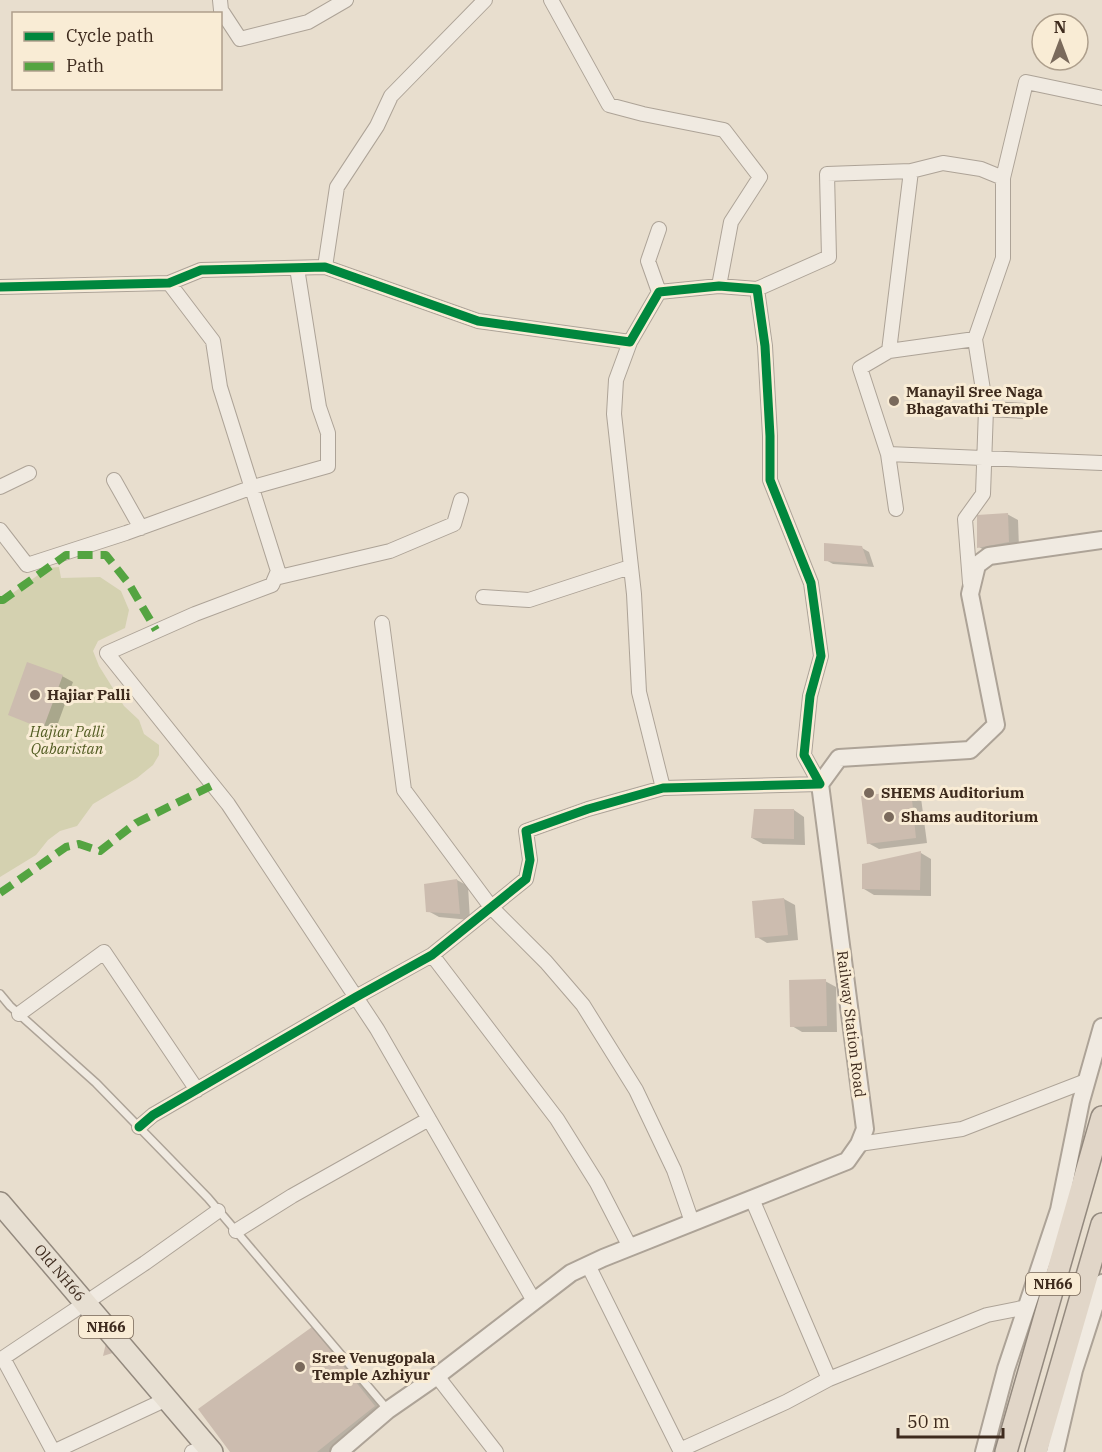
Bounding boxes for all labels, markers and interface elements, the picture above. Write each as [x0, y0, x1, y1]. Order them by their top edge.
legend [12, 12, 222, 90]
north arrow [1030, 12, 1090, 72]
text: N [1054, 17, 1066, 37]
text: Cycle path [66, 24, 154, 47]
text: Path [66, 54, 104, 77]
place label: Manayil Sree Naga Bhagavathi Temple [906, 382, 1048, 418]
marker: Manayil Sree Naga Bhagavathi Temple [887, 394, 901, 408]
place label: Hajiar Palli [47, 685, 130, 704]
marker: Hajiar Palli [28, 688, 42, 702]
park label: Hajiar Palli Qabaristan [28, 722, 105, 758]
place label: SHEMS Auditorium [881, 783, 1025, 802]
marker: SHEMS Auditorium [862, 786, 876, 800]
place label: Shams auditorium [901, 807, 1039, 826]
marker: Shams auditorium [882, 810, 896, 824]
street label: Railway Station Road [833, 949, 870, 1099]
street label: Old NH66 [30, 1240, 90, 1305]
road number: NH66 [1026, 1273, 1080, 1295]
road number: NH66 [79, 1316, 133, 1338]
place label: Sree Venugopala Temple Azhiyur [312, 1348, 436, 1384]
marker: Sree Venugopala Temple Azhiyur [293, 1360, 307, 1374]
scale bar [898, 1401, 1003, 1439]
text: 50 m [907, 1410, 950, 1433]

